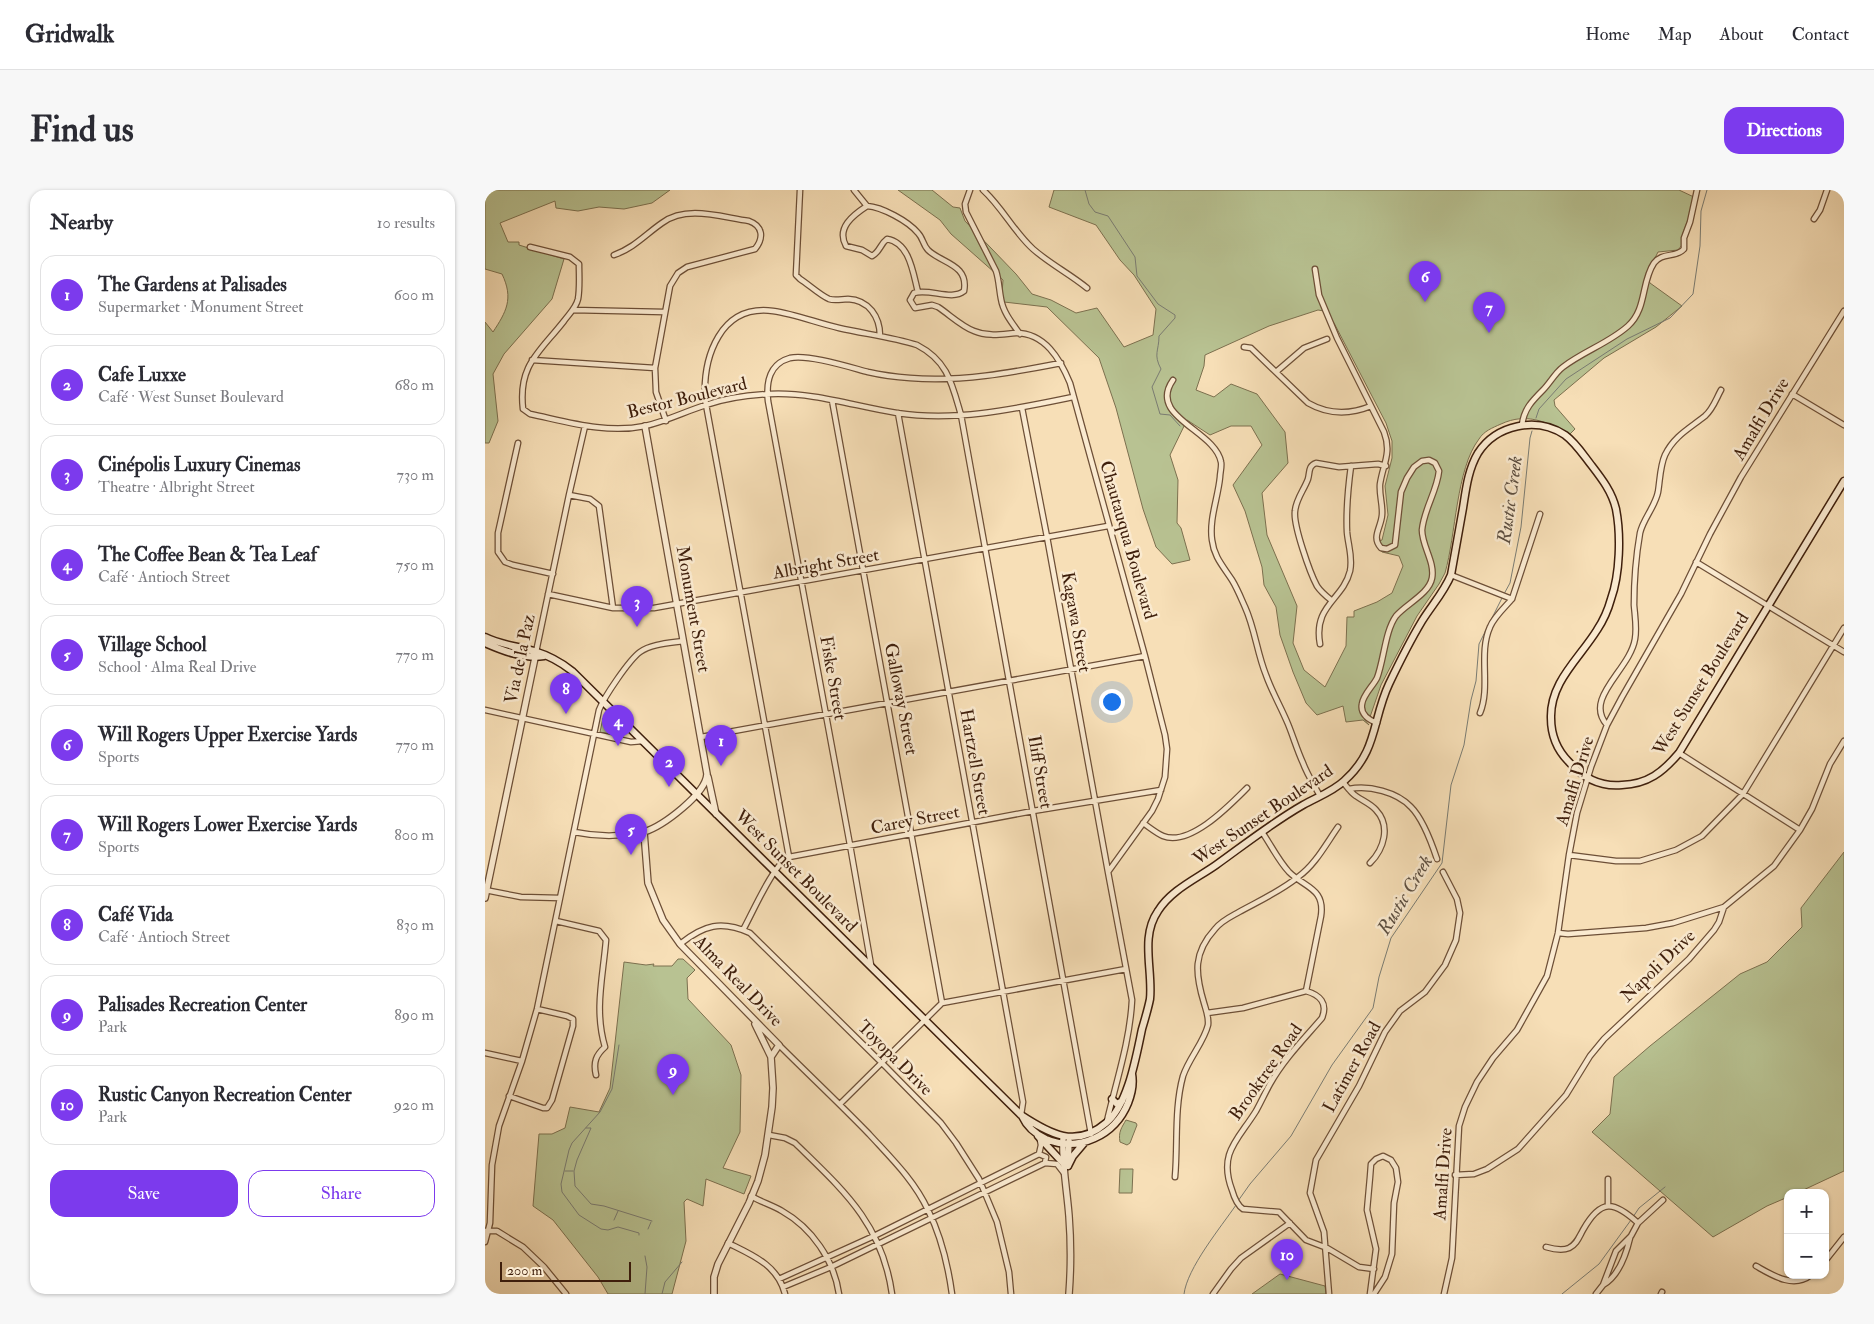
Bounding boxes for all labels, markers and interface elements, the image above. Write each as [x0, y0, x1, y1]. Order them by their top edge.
text: Gridwalk [25, 19, 114, 50]
text: Home [1585, 23, 1630, 46]
text: Map [1658, 23, 1692, 46]
text: About [1720, 23, 1764, 46]
text: Contact [1792, 23, 1849, 46]
button: Directions [1724, 107, 1844, 154]
text: Find us [30, 108, 134, 152]
text: Nearby [50, 209, 113, 236]
text: 10 results [377, 213, 435, 233]
pin: 6 [1409, 261, 1441, 302]
text: The Gardens at Palisades [98, 273, 287, 297]
text: 1 [64, 285, 70, 305]
text: 600 m [394, 285, 434, 305]
pin: 7 [1473, 292, 1505, 333]
text: Supermarket · Monument Street [98, 297, 304, 317]
text: Cafe Luxxe [98, 363, 186, 387]
street label: Bestor Boulevard [625, 372, 749, 424]
street label: Amalfi Drive [1727, 373, 1795, 465]
text: 2 [63, 375, 71, 395]
text: 680 m [394, 375, 434, 395]
text: Café · West Sunset Boulevard [98, 387, 284, 407]
text: Cinépolis Luxury Cinemas [98, 453, 301, 477]
water label: Rustic Creek [1492, 454, 1528, 546]
street label: Chautauqua Boulevard [1094, 458, 1162, 622]
text: 3 [64, 465, 70, 485]
text: 730 m [397, 465, 434, 485]
text: Theatre · Albright Street [98, 477, 255, 497]
text: The Coffee Bean & Tea Leaf [98, 543, 317, 567]
street label: Albright Street [770, 543, 881, 585]
street label: Monument Street [671, 544, 715, 674]
text: 4 [63, 555, 71, 575]
text: 750 m [396, 555, 434, 575]
text: Café · Antioch Street [98, 567, 230, 587]
street label: Kagawa Street [1056, 570, 1096, 674]
pin: 3 [621, 586, 653, 627]
street label: West Sunset Boulevard [1647, 608, 1754, 761]
street label: Via de la Paz [499, 612, 541, 706]
text: Village School [98, 633, 207, 657]
street label: Fiske Street [814, 634, 852, 722]
street label: Galloway Street [879, 641, 923, 757]
text: 5 [63, 645, 71, 665]
text: 770 m [395, 645, 434, 665]
text: School · Alma Real Drive [98, 657, 256, 677]
pin: 8 [550, 673, 582, 714]
your location [1099, 689, 1125, 715]
pin: 4 [602, 705, 634, 746]
street label: Hartzell Street [954, 707, 996, 817]
text: Will Rogers Upper Exercise Yards [98, 723, 357, 747]
pin: 1 [705, 725, 737, 766]
street label: Amalfi Drive [1550, 733, 1600, 829]
street label: Iliff Street [1022, 734, 1058, 811]
text: 6 [63, 735, 71, 755]
text: 770 m [395, 735, 434, 755]
pin: 2 [653, 746, 685, 787]
text: Sports [98, 747, 139, 767]
street label: West Sunset Boulevard [1188, 759, 1338, 871]
street label: Carey Street [869, 800, 961, 840]
street label: West Sunset Boulevard [729, 804, 862, 937]
text: Will Rogers Lower Exercise Yards [98, 813, 357, 837]
pin: 5 [615, 814, 647, 855]
text: 7 [63, 825, 71, 845]
text: 800 m [394, 825, 434, 845]
text: Sports [98, 837, 139, 857]
water label: Rustic Creek [1371, 851, 1438, 940]
text: Café Vida [98, 903, 173, 927]
text: 8 [63, 915, 71, 935]
text: 830 m [396, 915, 434, 935]
street label: Napoli Drive [1616, 924, 1701, 1007]
text: Café · Antioch Street [98, 927, 230, 947]
street label: Alma Real Drive [688, 930, 788, 1032]
text: Palisades Recreation Center [98, 993, 307, 1017]
text: 9 [63, 1005, 71, 1025]
text: 890 m [394, 1005, 434, 1025]
street label: Toyopa Drive [852, 1015, 938, 1101]
text: Park [98, 1017, 127, 1037]
street label: Latimer Road [1318, 1017, 1387, 1117]
street label: Brooktree Road [1224, 1019, 1308, 1125]
pin: 9 [657, 1054, 689, 1095]
text: Rustic Canyon Recreation Center [98, 1083, 352, 1107]
text: 10 [60, 1095, 74, 1115]
text: 920 m [394, 1095, 434, 1115]
text: Park [98, 1107, 127, 1127]
street label: Amalfi Drive [1428, 1127, 1458, 1222]
button: Save [50, 1170, 238, 1217]
button: Share [248, 1170, 435, 1217]
map controls [1784, 1189, 1829, 1279]
button: + [1784, 1189, 1829, 1234]
button: − [1784, 1234, 1829, 1279]
pin: 10 [1271, 1239, 1303, 1280]
scale bar [500, 1259, 631, 1282]
text: 200 m [507, 1262, 542, 1279]

